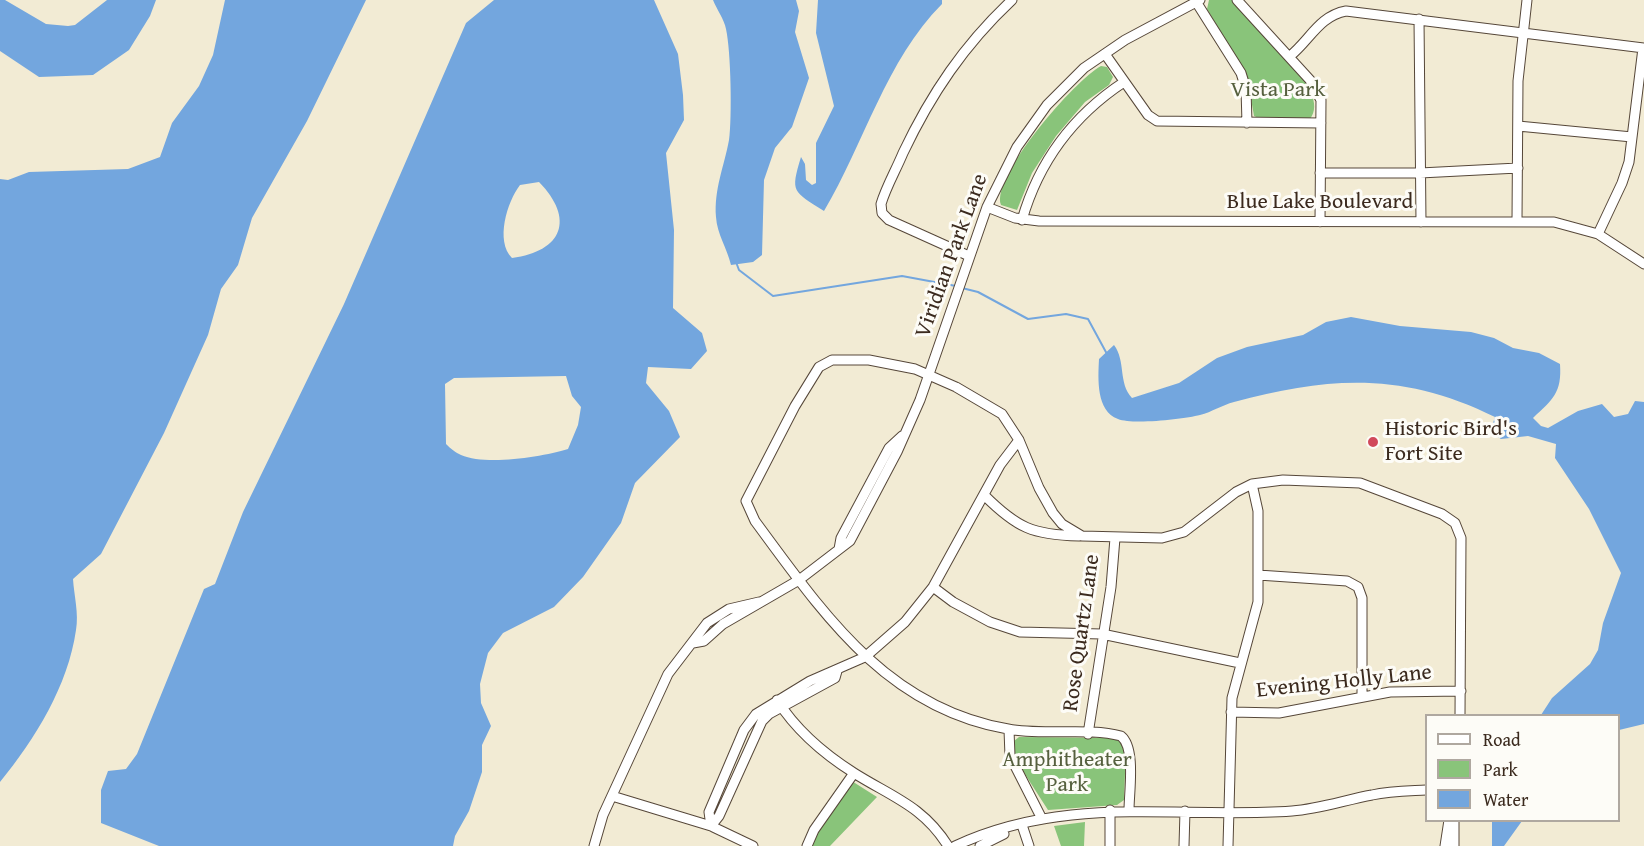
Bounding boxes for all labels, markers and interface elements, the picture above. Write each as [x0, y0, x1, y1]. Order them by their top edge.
park label: Vista Park [1231, 77, 1325, 103]
street label: Viridian Park Lane [910, 170, 994, 342]
street label: Blue Lake Boulevard [1227, 189, 1413, 215]
place label: Historic Bird's Fort Site [1385, 416, 1517, 468]
marker: Historic Bird's Fort Site [1366, 435, 1380, 449]
street label: Rose Quartz Lane [1058, 553, 1106, 713]
street label: Evening Holly Lane [1255, 660, 1433, 704]
legend [1425, 714, 1620, 822]
text: Road [1483, 726, 1521, 753]
park label: Amphitheater Park [1002, 747, 1132, 798]
text: Park [1483, 756, 1518, 783]
text: Water [1483, 786, 1528, 813]

